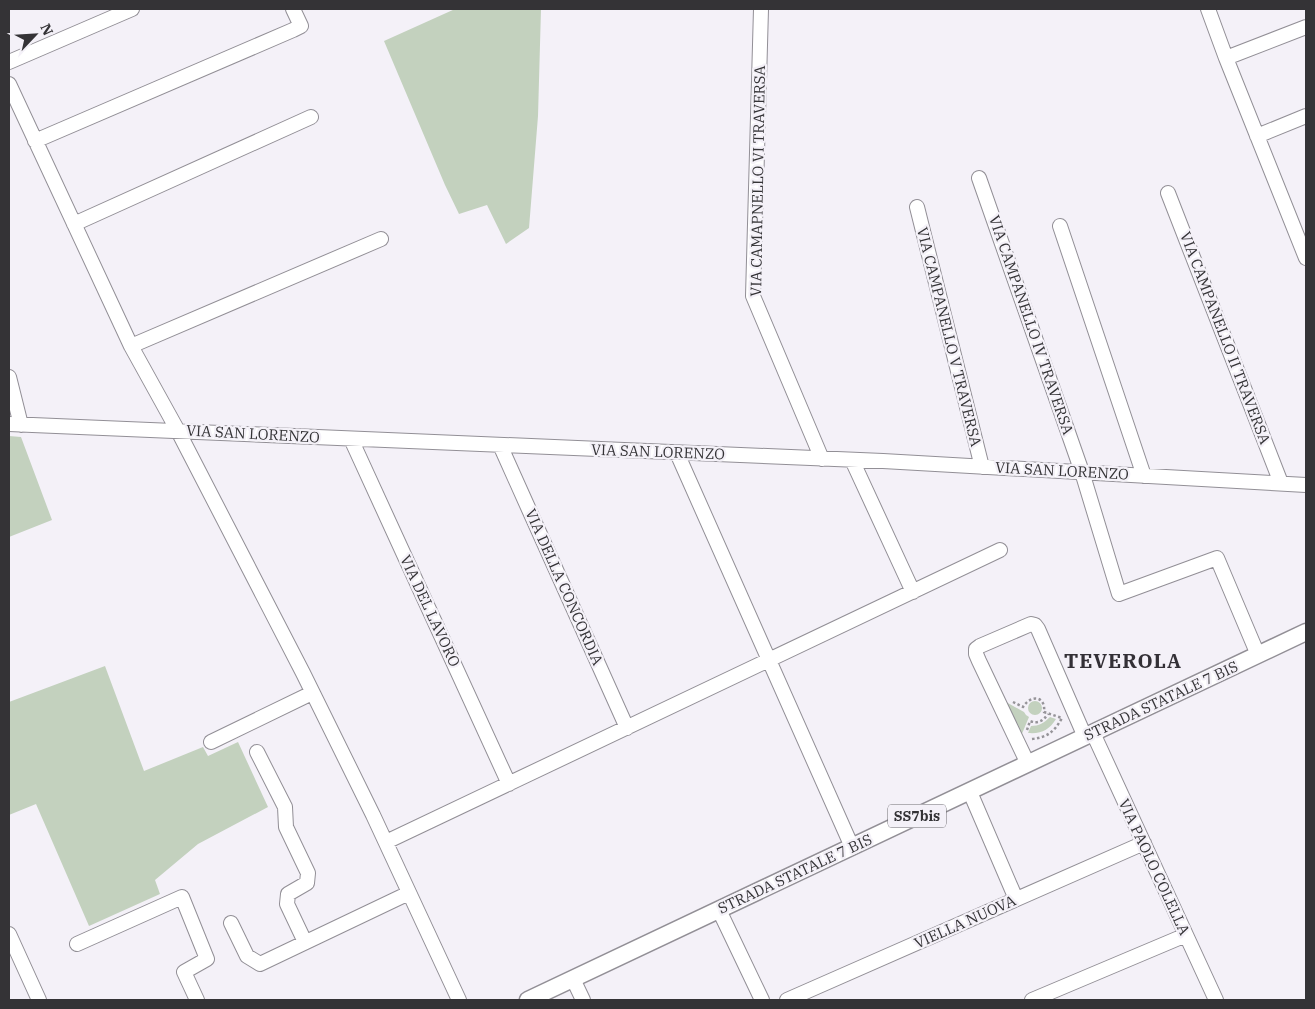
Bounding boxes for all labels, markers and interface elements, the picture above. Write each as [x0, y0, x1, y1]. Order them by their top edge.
north arrow [10, 10, 60, 60]
text: N [36, 21, 57, 38]
street label: VIA CAMAPNELLO VI TRAVERSA [746, 64, 769, 297]
street label: VIA CAMPANELLO IV TRAVERSA [985, 213, 1078, 438]
street label: VIA CAMPANELLO V TRAVERSA [913, 225, 986, 449]
street label: VIA CAMPANELLO II TRAVERSA [1176, 229, 1275, 447]
street label: VIA SAN LORENZO [186, 421, 320, 446]
street label: VIA SAN LORENZO [591, 440, 725, 463]
street label: VIA SAN LORENZO [995, 458, 1129, 483]
street label: VIA DELLA CONCORDIA [521, 506, 608, 669]
street label: VIA DEL LAVORO [396, 552, 465, 670]
district label: TEVEROLA [1064, 647, 1182, 674]
street label: STRADA STATALE 7 BIS [1081, 656, 1241, 745]
street label: VIA PAOLO COLELLA [1115, 796, 1195, 939]
road number: SS7bis [888, 804, 946, 828]
street label: STRADA STATALE 7 BIS [715, 829, 875, 918]
street label: VIELLA NUOVA [911, 890, 1019, 952]

